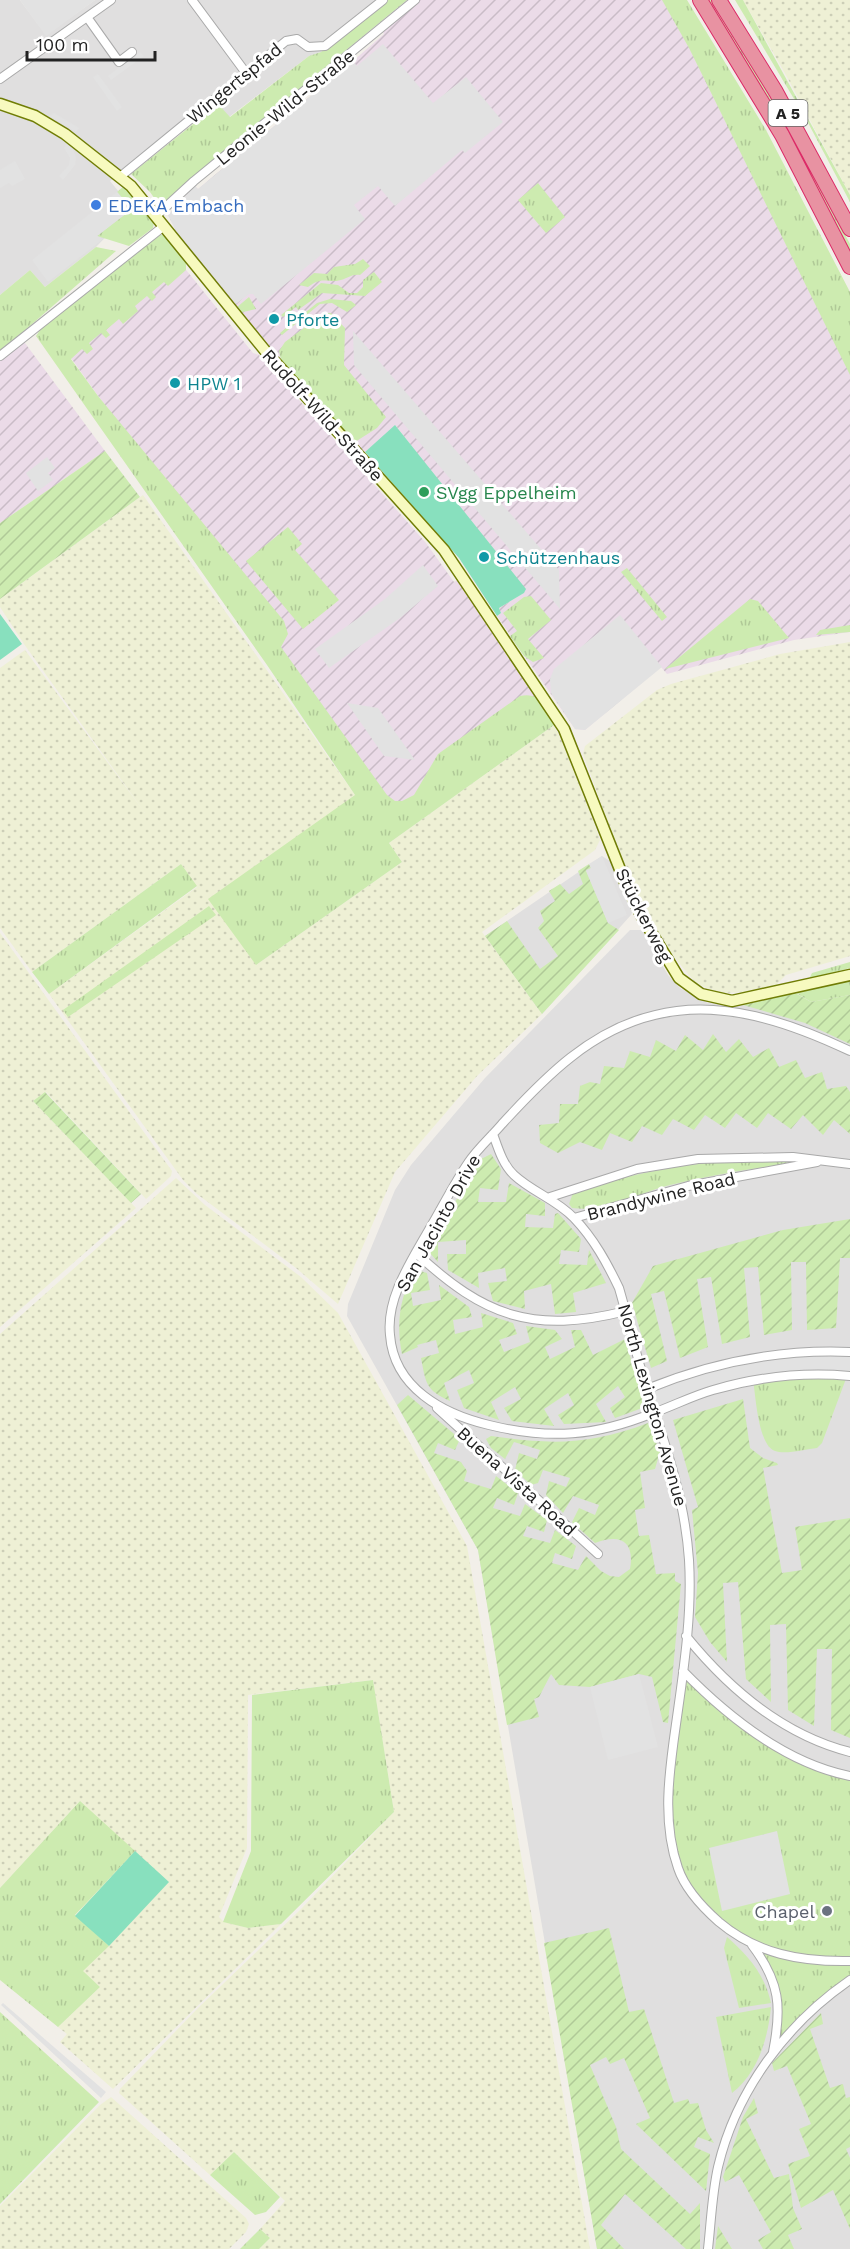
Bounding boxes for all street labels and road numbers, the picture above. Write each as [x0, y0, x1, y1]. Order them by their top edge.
street label: Wingertspfad [182, 38, 286, 128]
street label: Leonie-Wild-Straße [212, 45, 358, 169]
road number: A 5 [768, 100, 808, 126]
street label: Rudolf-Wild-Straße [258, 345, 388, 485]
street label: Stückerweg [611, 865, 677, 966]
street label: San Jacinto Drive [392, 1151, 484, 1295]
street label: Brandywine Road [585, 1167, 737, 1225]
street label: North Lexington Avenue [614, 1301, 692, 1509]
street label: Buena Vista Road [453, 1422, 581, 1540]

